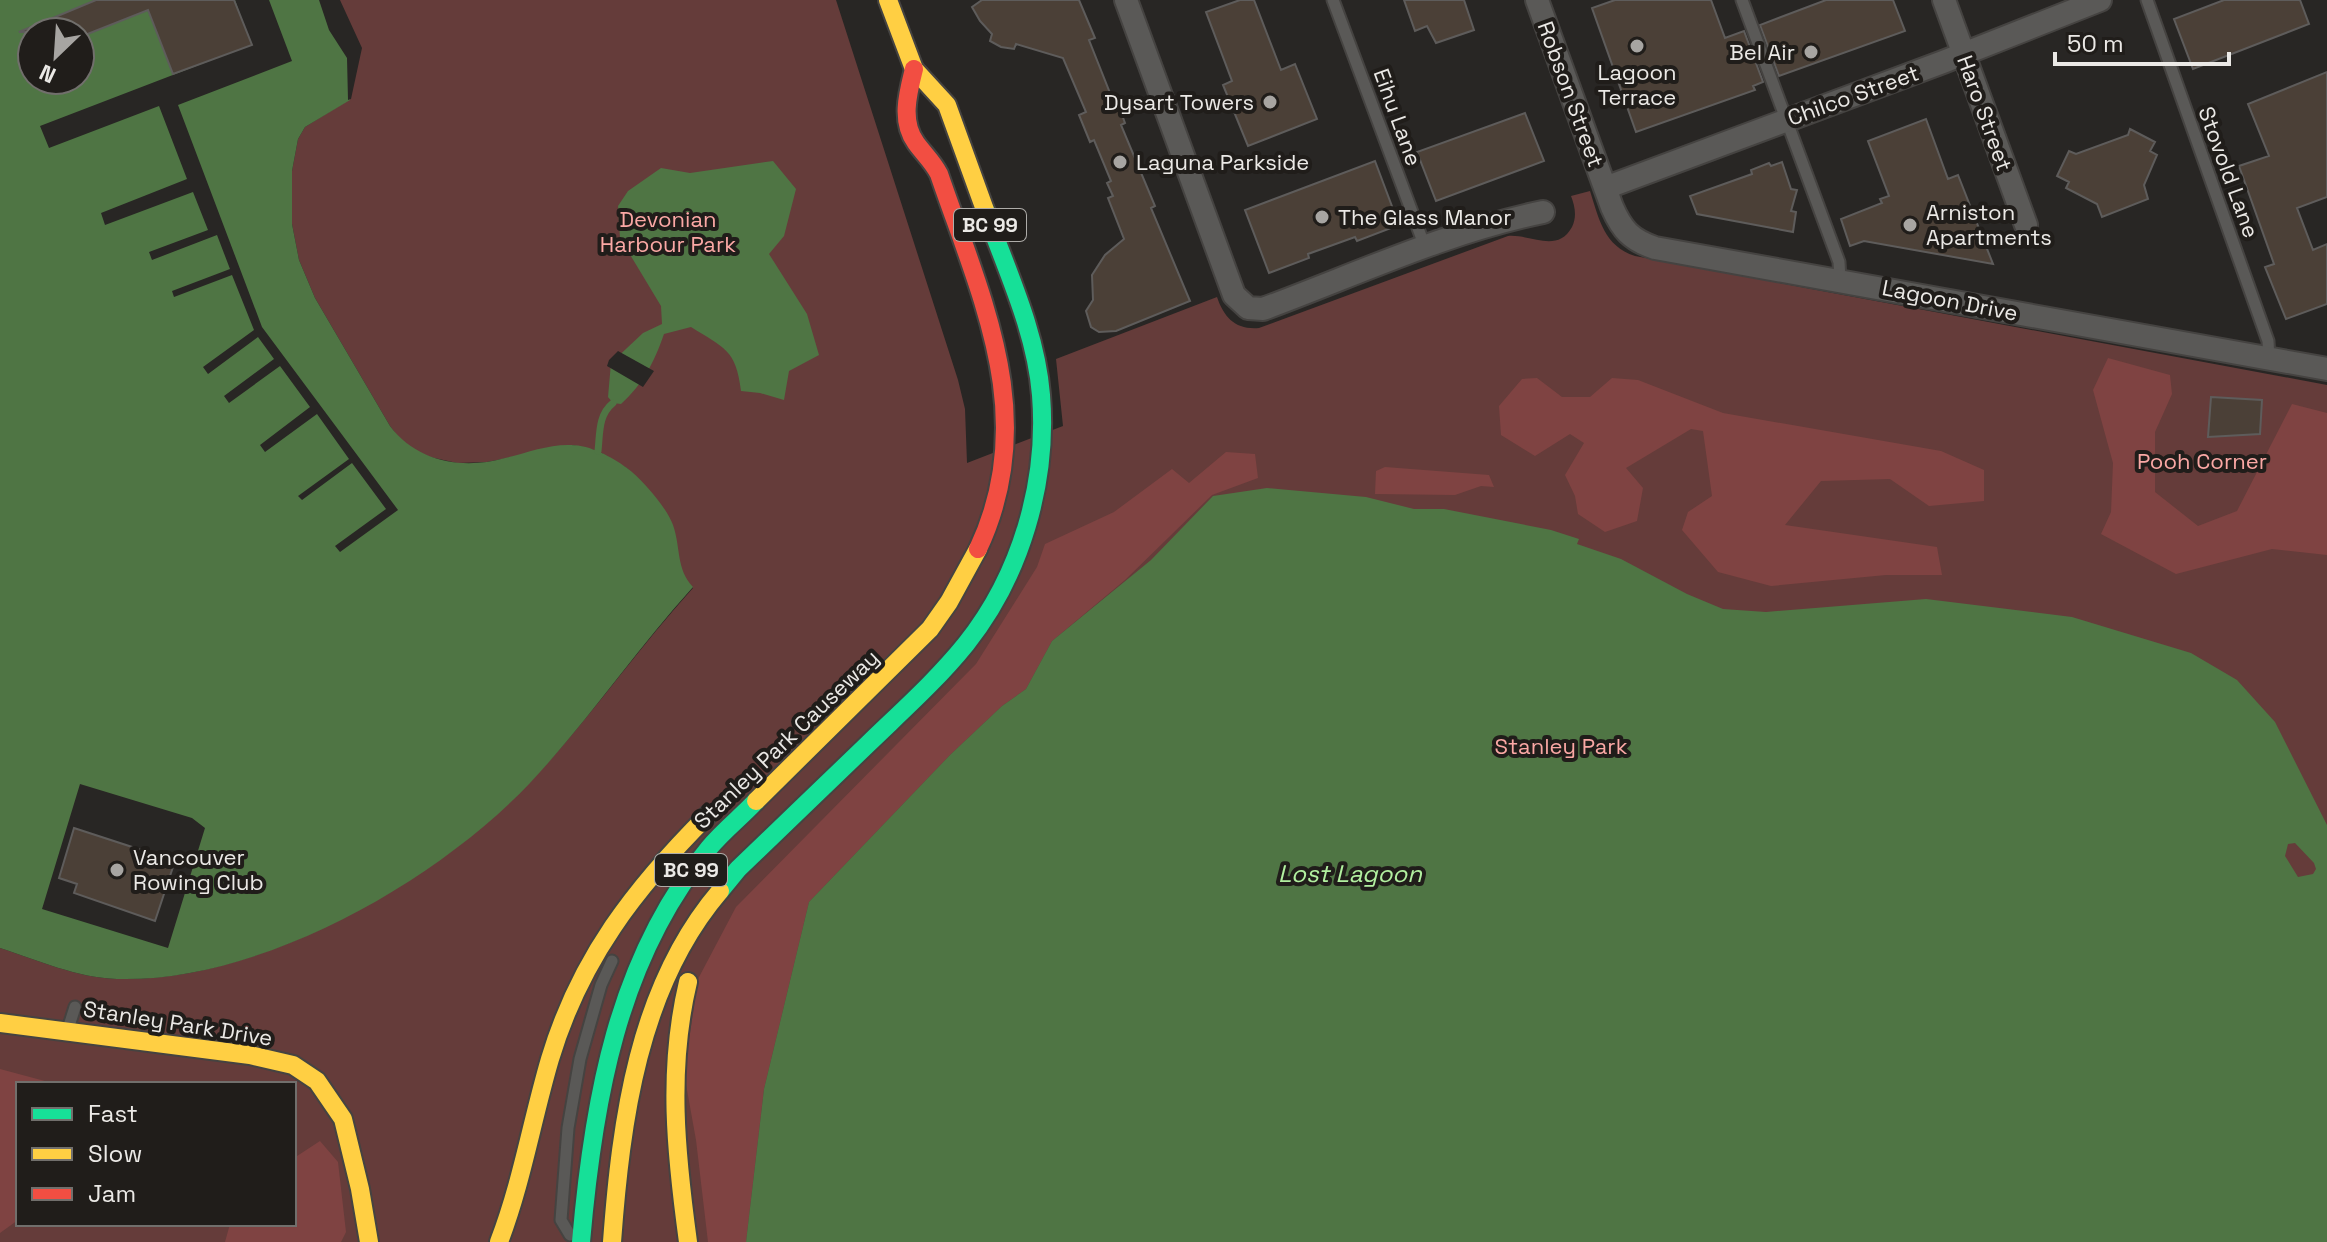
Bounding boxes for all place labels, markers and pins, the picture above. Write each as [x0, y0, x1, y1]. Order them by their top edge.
marker: Lagoon Terrace [1628, 37, 1646, 55]
place label: Bel Air [1729, 38, 1795, 66]
marker: Bel Air [1802, 43, 1820, 61]
place label: Lagoon Terrace [1597, 58, 1677, 111]
place label: Dysart Towers [1104, 88, 1254, 116]
marker: Dysart Towers [1261, 93, 1279, 111]
place label: Laguna Parkside [1136, 148, 1309, 176]
marker: Laguna Parkside [1111, 153, 1129, 171]
place label: Arniston Apartments [1926, 198, 2052, 251]
place label: The Glass Manor [1338, 203, 1511, 231]
marker: The Glass Manor [1313, 208, 1331, 226]
marker: Arniston Apartments [1901, 216, 1919, 234]
place label: Vancouver Rowing Club [133, 843, 264, 896]
marker: Vancouver Rowing Club [108, 861, 126, 879]

